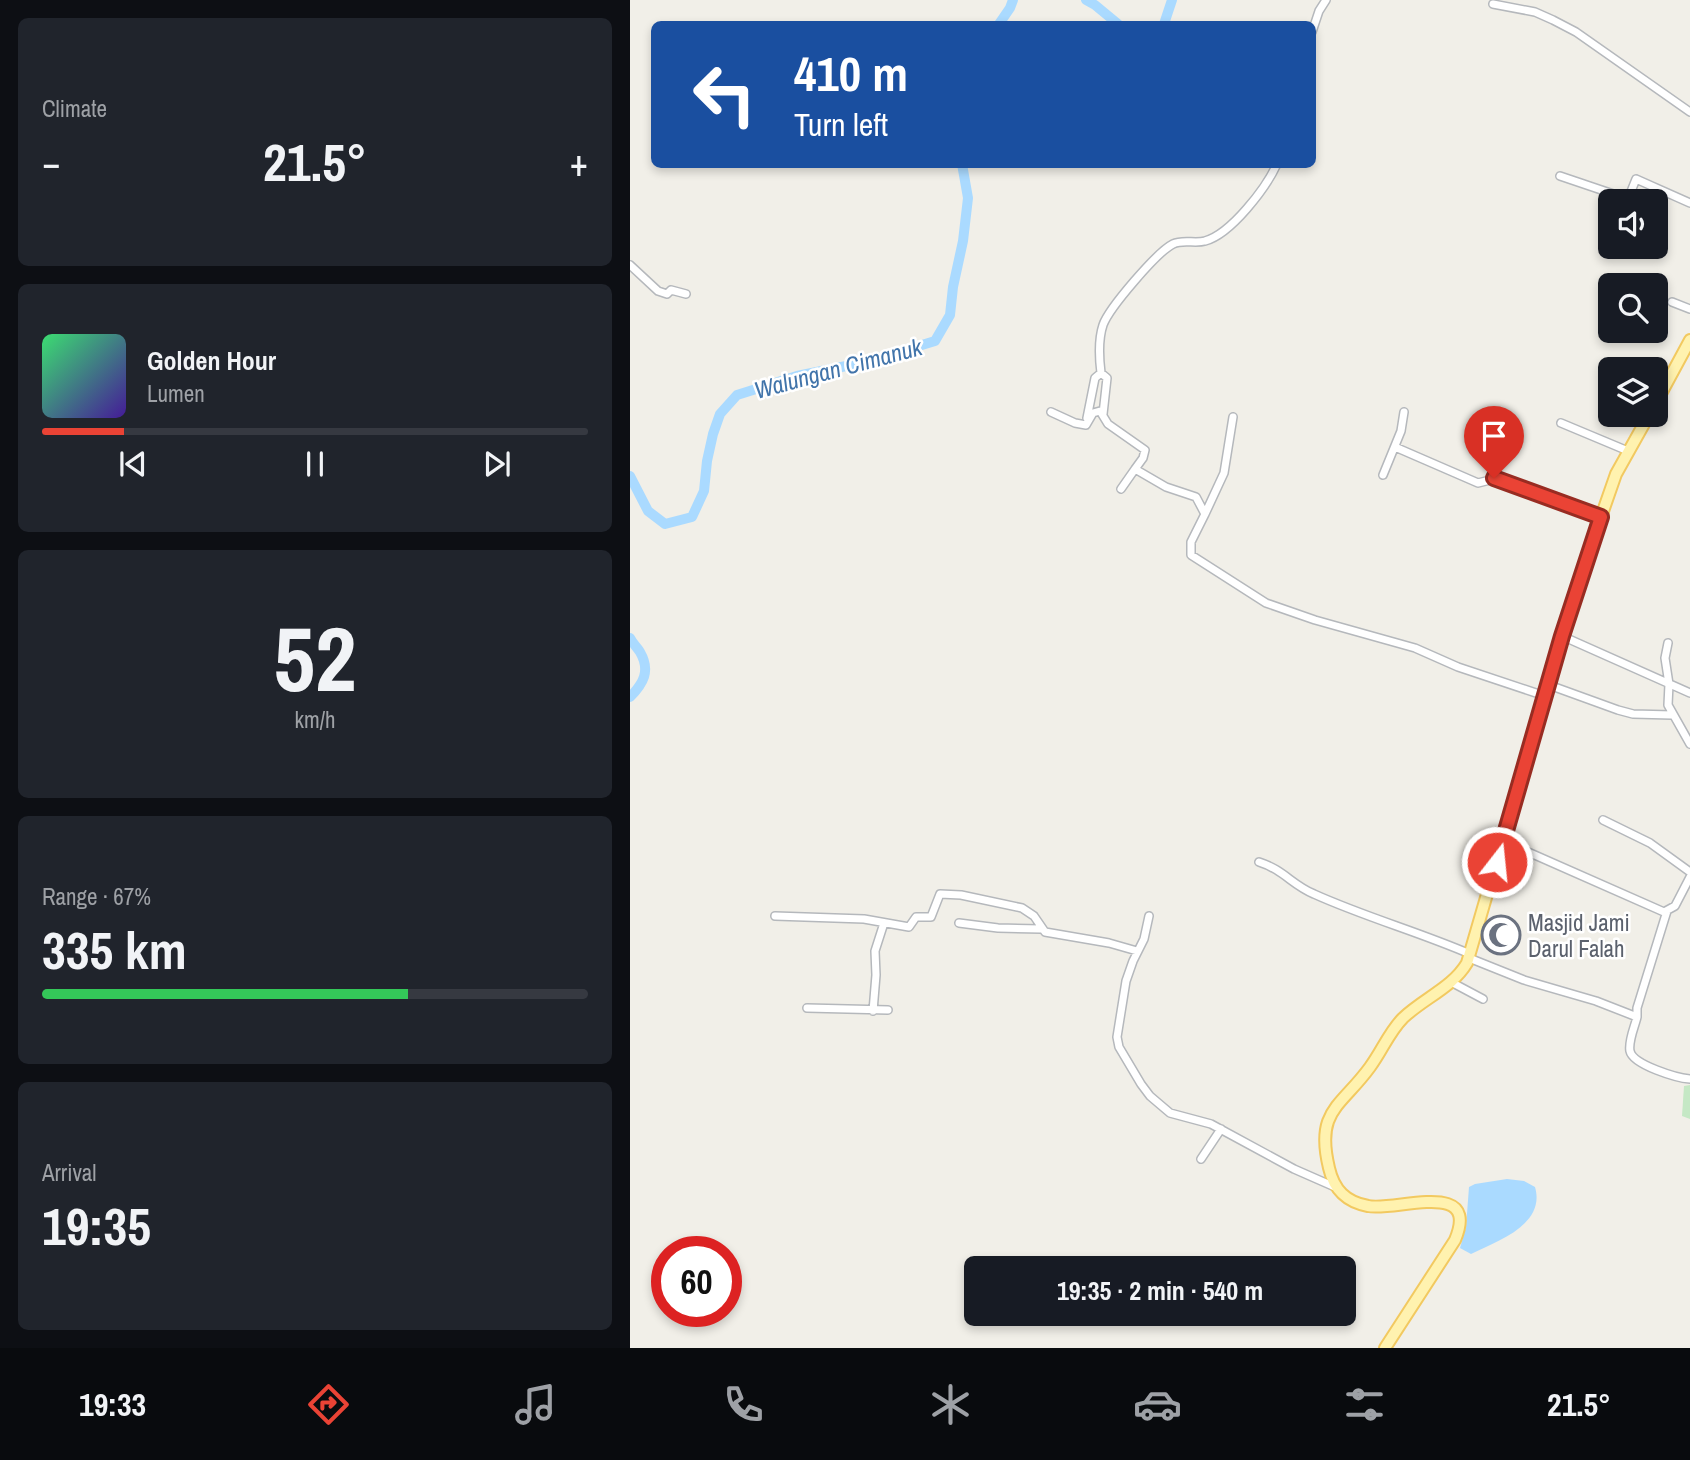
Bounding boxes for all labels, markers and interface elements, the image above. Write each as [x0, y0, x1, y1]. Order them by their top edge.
text: 410 m [794, 40, 908, 106]
icon: left [679, 49, 770, 140]
text: Climate [42, 93, 107, 124]
text: Turn left [794, 103, 888, 146]
text: 21.5° [263, 127, 367, 197]
text: − [42, 137, 60, 188]
text: + [570, 137, 588, 188]
map controls [1598, 189, 1668, 427]
button: sound [1598, 189, 1668, 259]
button: search [1598, 273, 1668, 343]
water label: Walungan Cimanuk [751, 330, 927, 406]
text: Golden Hour [147, 343, 276, 378]
button: layers [1598, 357, 1668, 427]
text: Lumen [147, 378, 205, 409]
pin [1464, 406, 1524, 478]
icon: arrive [1475, 417, 1513, 455]
icon: previous [114, 445, 152, 483]
icon: pause [296, 445, 334, 483]
icon: next [478, 445, 516, 483]
text: 52 [274, 597, 357, 719]
text: km/h [295, 704, 335, 735]
position arrow [1460, 825, 1534, 899]
text: Range · 67% [42, 881, 151, 912]
place label: Masjid Jami Darul Falah [1528, 907, 1630, 964]
mosque icon: Masjid Jami Darul Falah [1480, 914, 1522, 956]
text: 335 km [42, 915, 187, 985]
text: Arrival [42, 1157, 97, 1188]
text: 19:35 [42, 1191, 151, 1261]
speed limit sign: 60 [651, 1236, 742, 1327]
text: 19:35 · 2 min · 540 m [1057, 1273, 1263, 1308]
icon: directions [304, 1380, 353, 1429]
icon: music [511, 1380, 560, 1429]
icon: phone [719, 1380, 768, 1429]
icon: climate [926, 1380, 975, 1429]
icon: car [1133, 1380, 1182, 1429]
icon: filters [1340, 1380, 1389, 1429]
text: 19:33 [79, 1383, 146, 1426]
text: 21.5° [1547, 1383, 1611, 1426]

